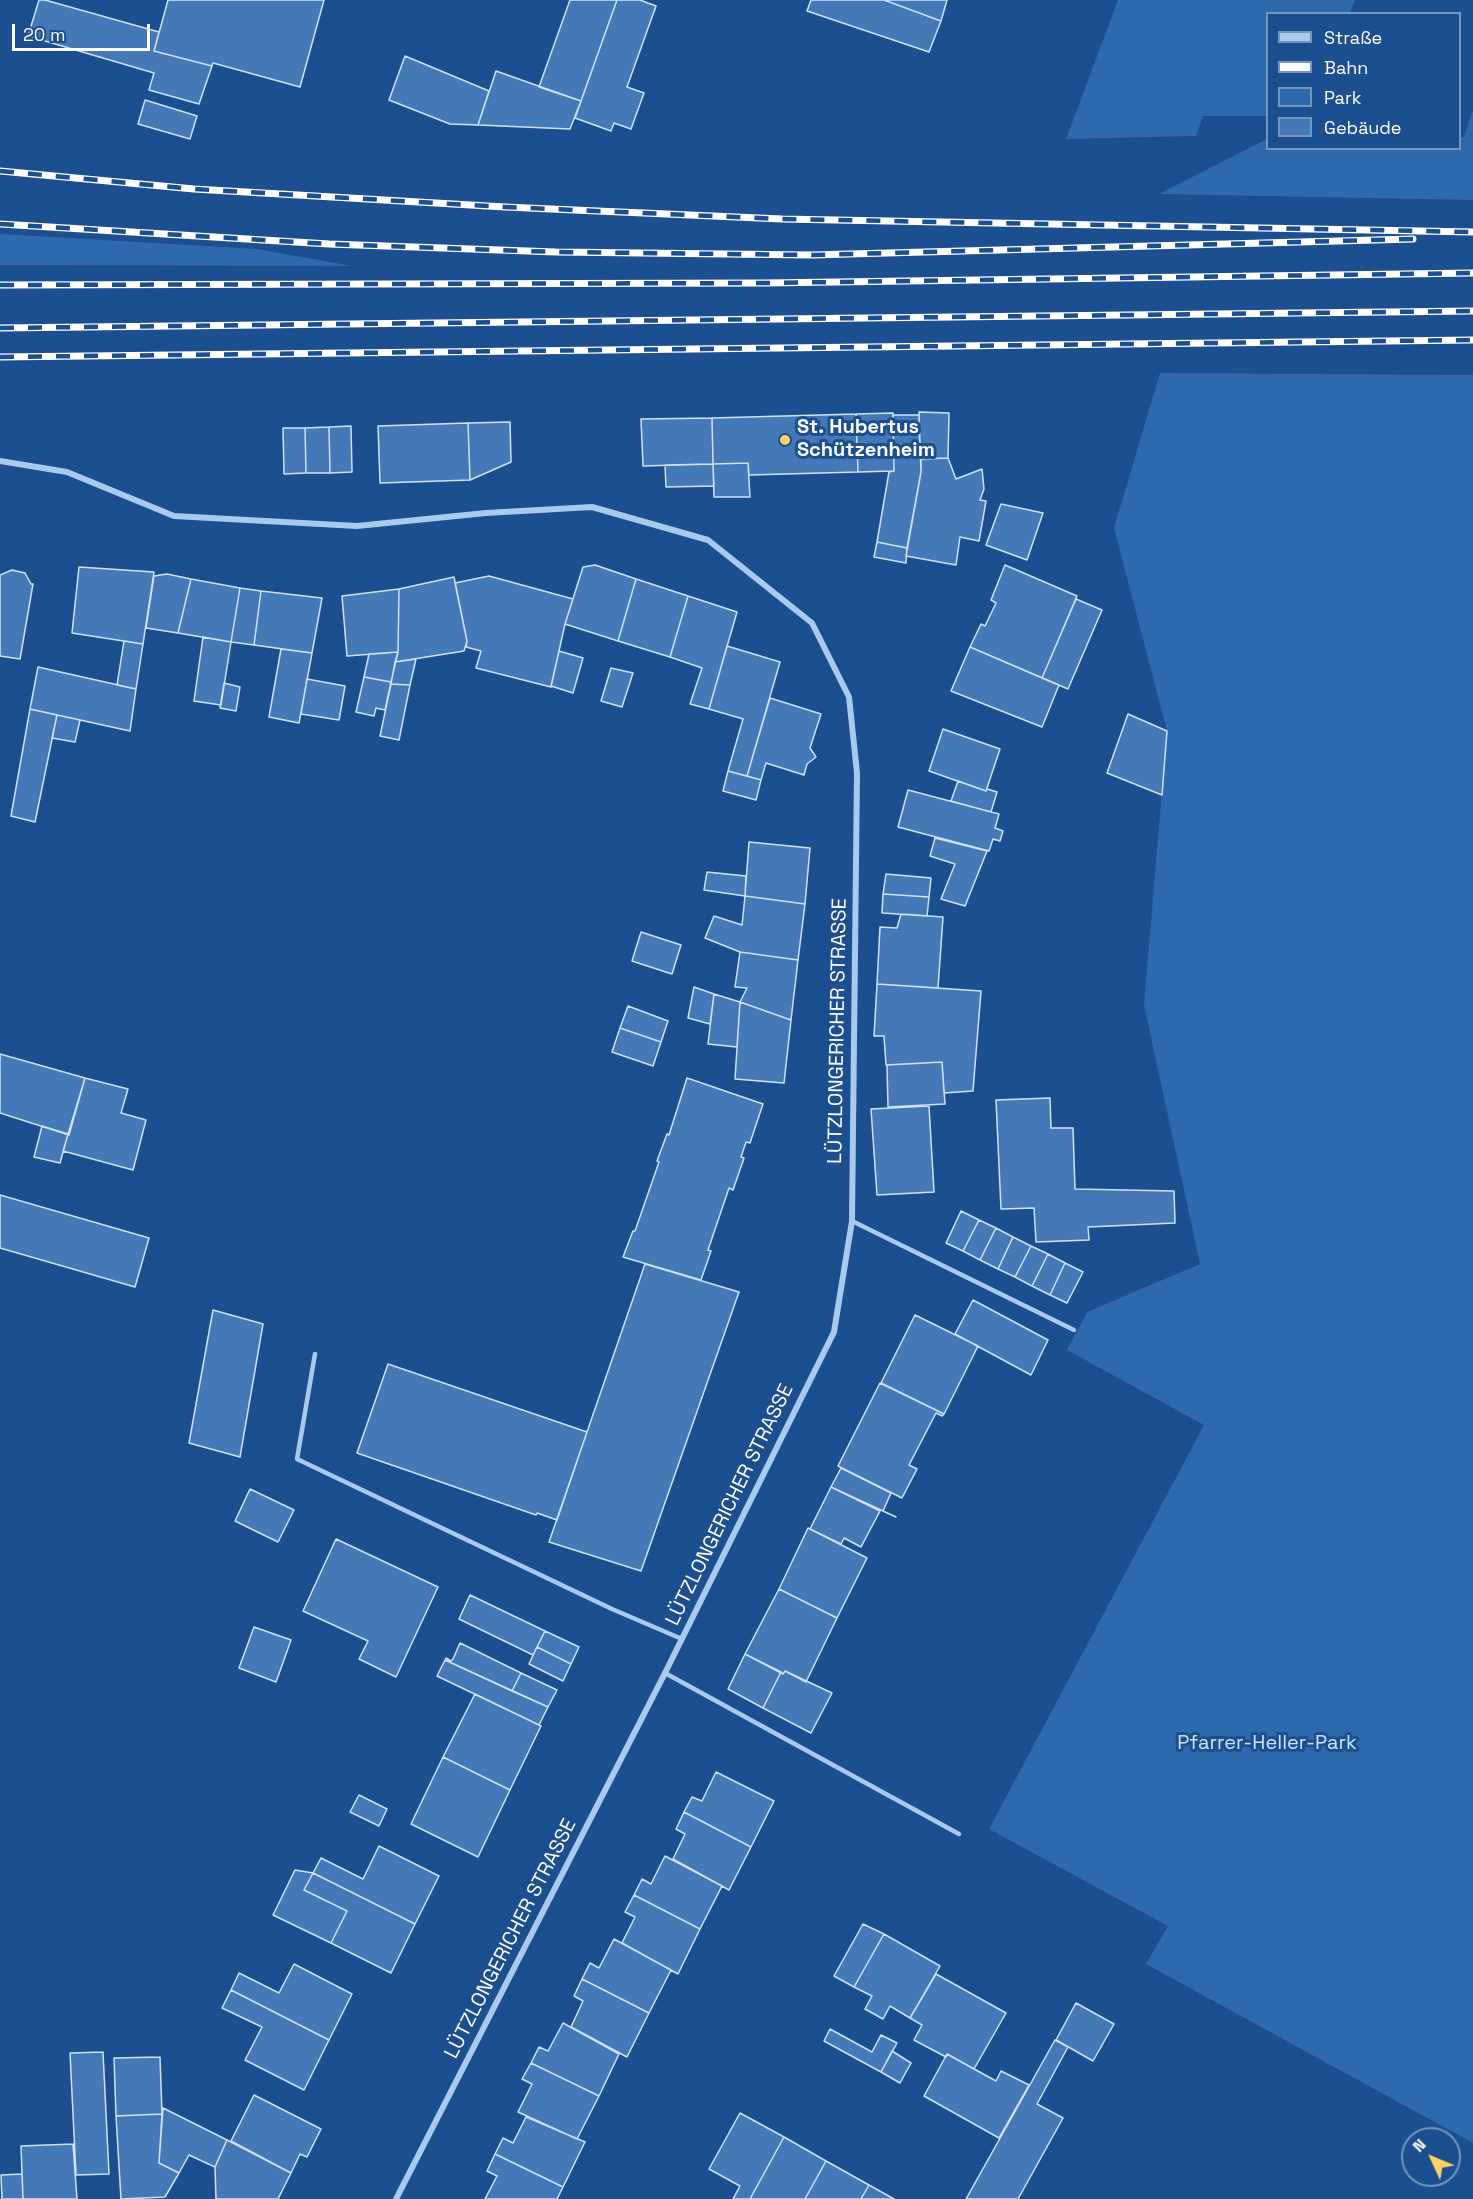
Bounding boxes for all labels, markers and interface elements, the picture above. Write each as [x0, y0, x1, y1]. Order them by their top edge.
scale bar [15, 12, 153, 50]
legend [1266, 12, 1461, 150]
text: 20 m [23, 23, 66, 46]
text: Straße [1324, 26, 1382, 49]
text: Bahn [1324, 56, 1368, 79]
text: Park [1324, 86, 1361, 109]
text: Gebäude [1324, 116, 1402, 139]
place label: St. Hubertus Schützenheim [797, 416, 935, 463]
marker: St. Hubertus Schützenheim [778, 433, 792, 447]
street label: LÜTZLONGERICHER STRASSE [824, 898, 852, 1164]
street label: LÜTZLONGERICHER STRASSE [661, 1380, 799, 1630]
park label: Pfarrer-Heller-Park [1177, 1732, 1357, 1756]
street label: LÜTZLONGERICHER STRASSE [440, 1815, 582, 2063]
north arrow [1401, 2127, 1461, 2187]
text: N [1408, 2134, 1430, 2157]

